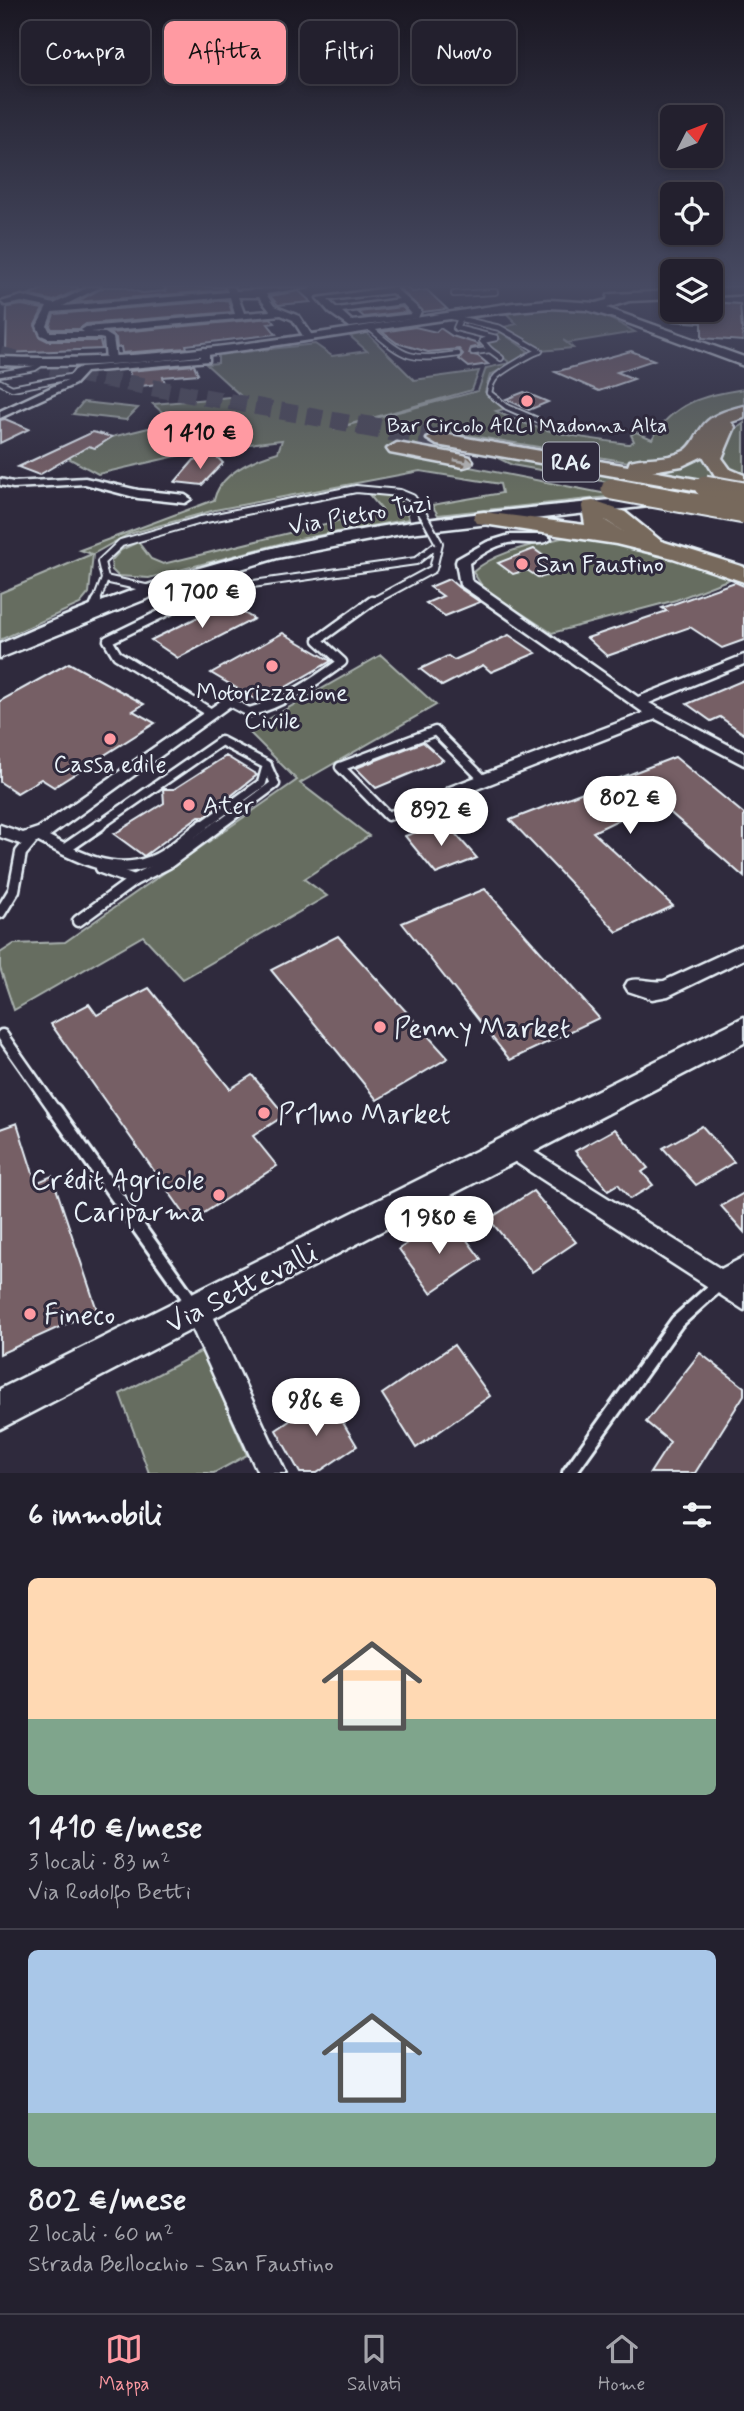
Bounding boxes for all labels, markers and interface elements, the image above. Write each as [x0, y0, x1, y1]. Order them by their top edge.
chip: Compra [21, 21, 150, 84]
chip: Affitta [164, 21, 286, 84]
chip: Filtri [300, 21, 398, 84]
chip: Nuovo [412, 21, 516, 84]
north arrow [660, 105, 723, 168]
map controls [660, 105, 723, 322]
button: locate [660, 182, 723, 245]
button: layers [660, 259, 723, 322]
marker: Bar Circolo ARCI Madonna Alta [519, 393, 535, 409]
pin: 1 410 € [135, 412, 265, 471]
place label: Bar Circolo ARCI Madonna Alta [387, 412, 667, 440]
text: 1 410 € [163, 419, 237, 449]
road number: RA6 [543, 442, 599, 482]
one-way arrow [453, 456, 475, 467]
street label: Via Pietro Tuzi [286, 488, 434, 543]
place label: San Faustino [536, 550, 664, 581]
marker: San Faustino [514, 556, 530, 572]
pin: 1 700 € [137, 570, 267, 630]
text: 1 700 € [164, 578, 240, 608]
marker: Motorizzazione Civile [264, 658, 280, 674]
place label: Motorizzazione Civile [196, 678, 348, 737]
marker: Cassa edile [102, 731, 118, 747]
place label: Cassa edile [54, 750, 166, 781]
pin: 802 € [581, 776, 679, 836]
text: 802 € [599, 784, 661, 814]
pin: 892 € [392, 788, 490, 848]
place label: Ater [203, 791, 254, 822]
text: 892 € [410, 796, 472, 826]
marker: Ater [181, 797, 197, 813]
place label: Penny Market [394, 1011, 570, 1048]
marker: Penny Market [372, 1019, 388, 1035]
place label: Pr1mo Market [278, 1097, 451, 1134]
marker: Pr1mo Market [256, 1105, 272, 1121]
place label: Crédit Agricole Cariparma [30, 1163, 205, 1232]
marker: Crédit Agricole Cariparma [211, 1187, 227, 1203]
pin: 1 980 € [374, 1196, 504, 1256]
text: 1 980 € [401, 1204, 477, 1234]
street label: Via Settevalli [160, 1235, 324, 1343]
place label: Fineco [44, 1298, 115, 1335]
marker: Fineco [22, 1306, 38, 1322]
pin: 986 € [267, 1378, 365, 1438]
text: 986 € [288, 1386, 344, 1416]
text: 6 immobili [28, 1496, 162, 1535]
icon: filters [678, 1496, 716, 1534]
icon: home [309, 1623, 435, 1749]
text: 1 410 €/mese [28, 1809, 203, 1848]
text: 3 locali · 83 m² [28, 1848, 171, 1878]
text: Via Rodolfo Betti [28, 1878, 191, 1908]
icon: home [309, 1995, 435, 2121]
text: 802 €/mese [28, 2181, 186, 2220]
text: 2 locali · 60 m² [28, 2220, 174, 2250]
text: Strada Bellocchio - San Faustino [28, 2250, 334, 2280]
tab: Mappa [99, 2330, 150, 2397]
tab: Salvati [347, 2330, 401, 2397]
tab: Home [598, 2330, 645, 2397]

